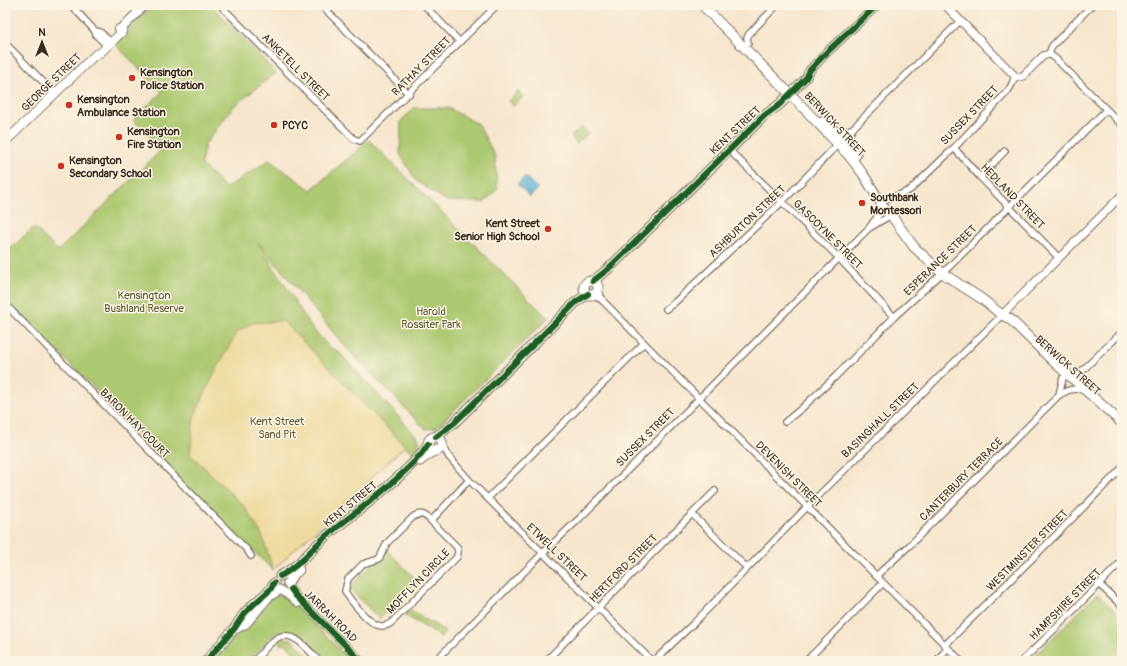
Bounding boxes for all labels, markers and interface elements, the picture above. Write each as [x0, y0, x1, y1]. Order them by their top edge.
north arrow [22, 22, 62, 62]
text: N [38, 26, 46, 39]
street label: ANKETELL STREET [259, 31, 332, 104]
street label: RATHAY STREET [389, 34, 454, 99]
street label: GEORGE STREET [19, 51, 84, 114]
place label: Kensington Police Station [140, 66, 204, 92]
marker: Kensington Police Station [127, 73, 137, 83]
street label: SUSSEX STREET [938, 83, 1001, 148]
street label: BERWICK STREET [802, 90, 868, 159]
place label: Kensington Ambulance Station [77, 93, 166, 119]
marker: Kensington Ambulance Station [64, 100, 74, 110]
street label: KENT STREET [707, 103, 764, 157]
place label: PCYC [282, 119, 308, 132]
marker: PCYC [269, 120, 279, 130]
place label: Kensington Fire Station [127, 125, 181, 151]
marker: Kensington Fire Station [114, 132, 124, 142]
place label: Kensington Secondary School [69, 154, 152, 180]
marker: Kensington Secondary School [56, 161, 66, 171]
street label: HEDLAND STREET [978, 161, 1047, 232]
street label: ASHBURTON STREET [706, 183, 788, 260]
place label: Southbank Montessori [870, 191, 921, 217]
street label: GASCOYNE STREET [790, 197, 865, 272]
marker: Southbank Montessori [857, 198, 867, 208]
place label: Kent Street Senior High School [454, 217, 541, 243]
street label: ESPERANCE STREET [901, 222, 979, 298]
marker: Kent Street Senior High School [543, 224, 553, 234]
park label: Kensington Bushland Reserve [104, 289, 184, 315]
park label: Harold Rossiter Park [401, 305, 461, 331]
street label: BERWICK STREET [1032, 333, 1103, 398]
street label: BASINGHALL STREET [839, 380, 922, 461]
street label: BARON HAY COURT [97, 386, 172, 461]
street label: SUSSEX STREET [613, 405, 677, 469]
park label: Kent Street Sand Pit [250, 415, 305, 441]
street label: CANTERBURY TERRACE [917, 435, 1006, 524]
street label: DEVENISH STREET [753, 439, 824, 510]
street label: KENT STREET [321, 479, 380, 530]
street label: WESTMINSTER STREET [984, 507, 1071, 594]
street label: ETWELL STREET [524, 521, 589, 584]
street label: HERTFORD STREET [587, 532, 660, 605]
street label: MOFFLYN CIRCLE [384, 546, 453, 617]
street label: HAMPSHIRE STREET [1027, 566, 1104, 643]
street label: JARRAH ROAD [302, 587, 360, 645]

